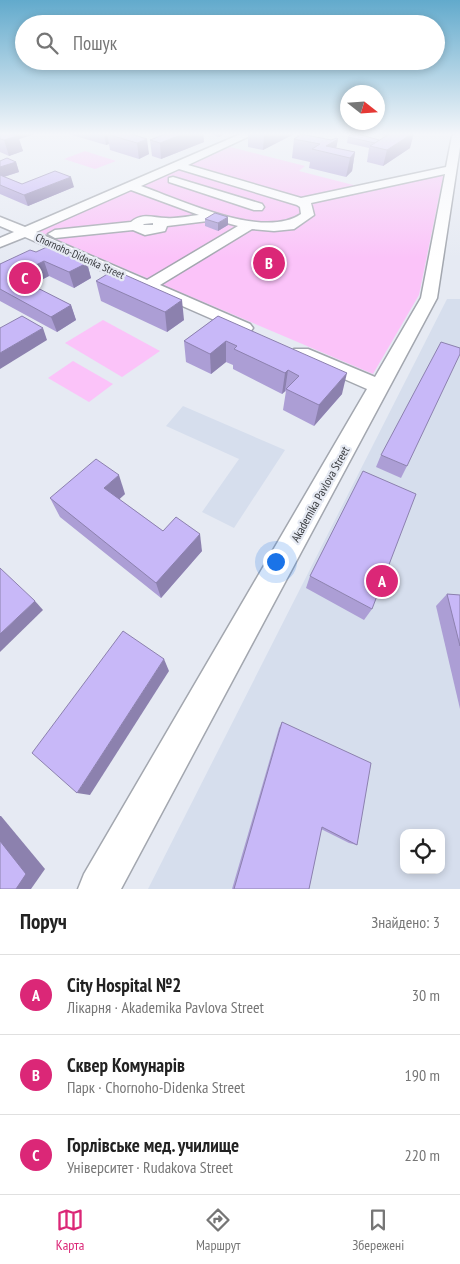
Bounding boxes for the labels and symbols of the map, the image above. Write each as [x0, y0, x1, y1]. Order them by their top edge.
north arrow [340, 85, 385, 130]
street label: Chornoho-Didenka Street [33, 230, 127, 282]
pin: B [253, 244, 285, 282]
pin: C [9, 259, 41, 297]
street label: Akademika Pavlova Street [288, 443, 353, 544]
your location [263, 549, 289, 575]
pin: A [366, 562, 398, 600]

